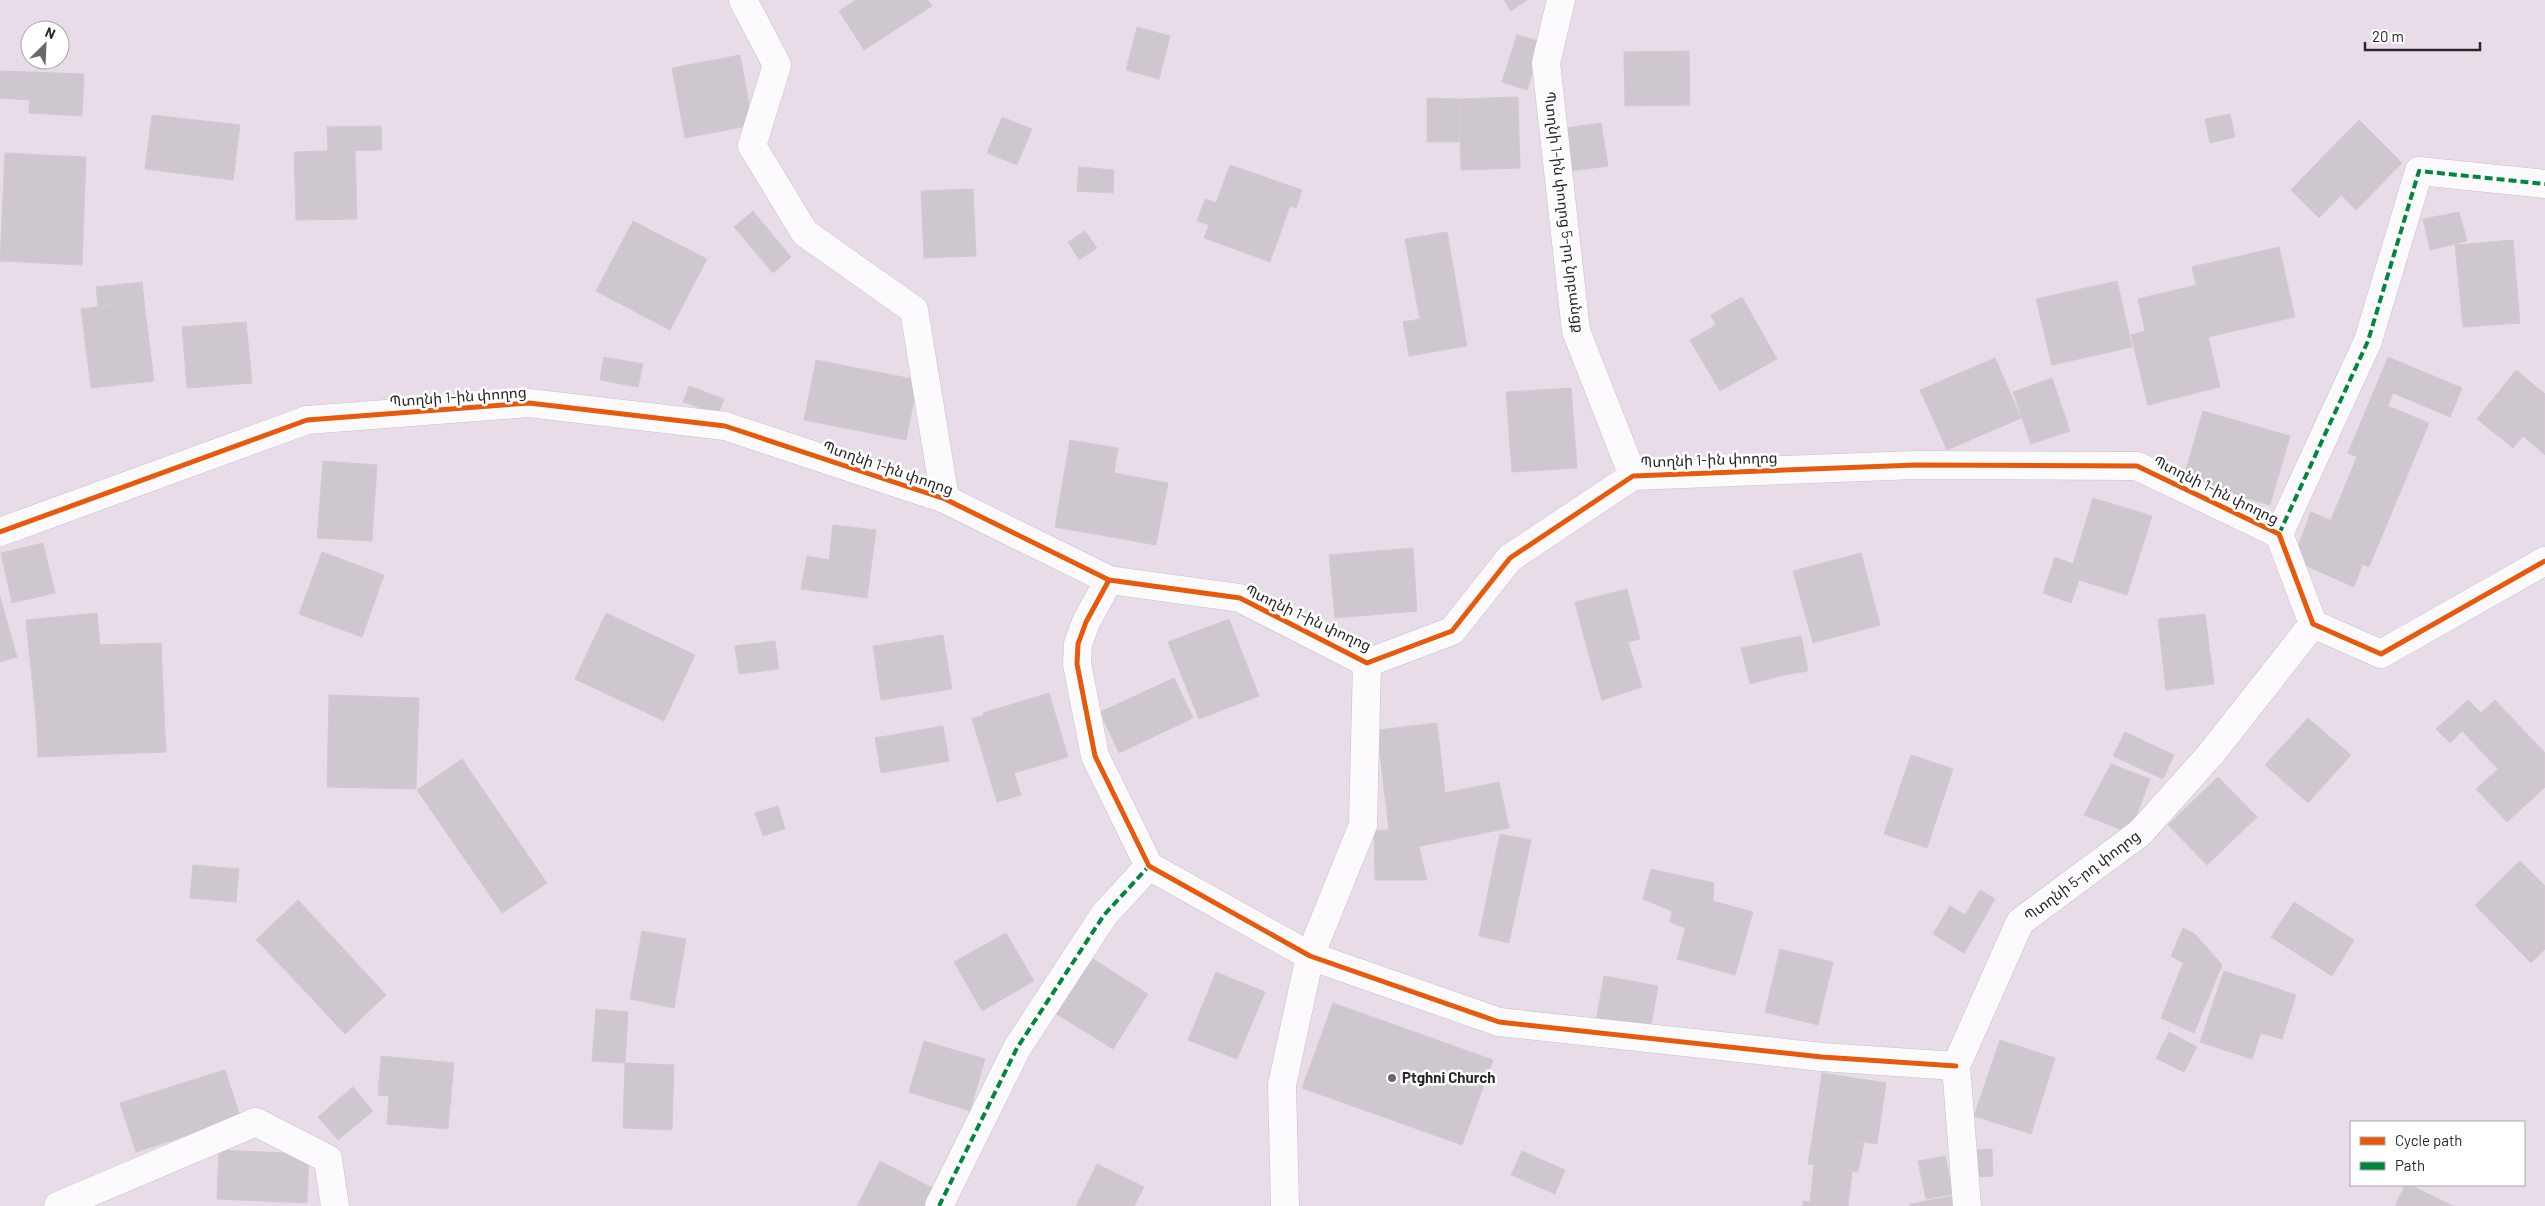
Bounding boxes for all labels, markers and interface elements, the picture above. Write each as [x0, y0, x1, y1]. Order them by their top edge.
north arrow [20, 20, 70, 70]
scale bar [2365, 20, 2480, 52]
text: N [43, 23, 58, 42]
text: 20 m [2372, 27, 2404, 45]
street label: Պտղնի 1-ին փողոց 5-րդ նրբանցք [1540, 90, 1589, 334]
street label: Պտղնի 1-ին փողոց [389, 382, 527, 411]
street label: Պտղնի 1-ին փողոց [820, 436, 956, 499]
street label: Պտղնի 1-ին փողոց [1640, 448, 1778, 471]
street label: Պտղնի 1-ին փողոց [2150, 451, 2282, 528]
street label: Պտղնի 1-ին փողոց [1242, 580, 1374, 655]
street label: Պտղնի 5-րդ փողոց [2020, 826, 2144, 925]
place label: Ptghni Church [1402, 1068, 1496, 1086]
marker: Ptghni Church [1386, 1072, 1398, 1084]
legend [2350, 1121, 2525, 1186]
text: Cycle path [2395, 1131, 2462, 1149]
text: Path [2395, 1156, 2425, 1174]

